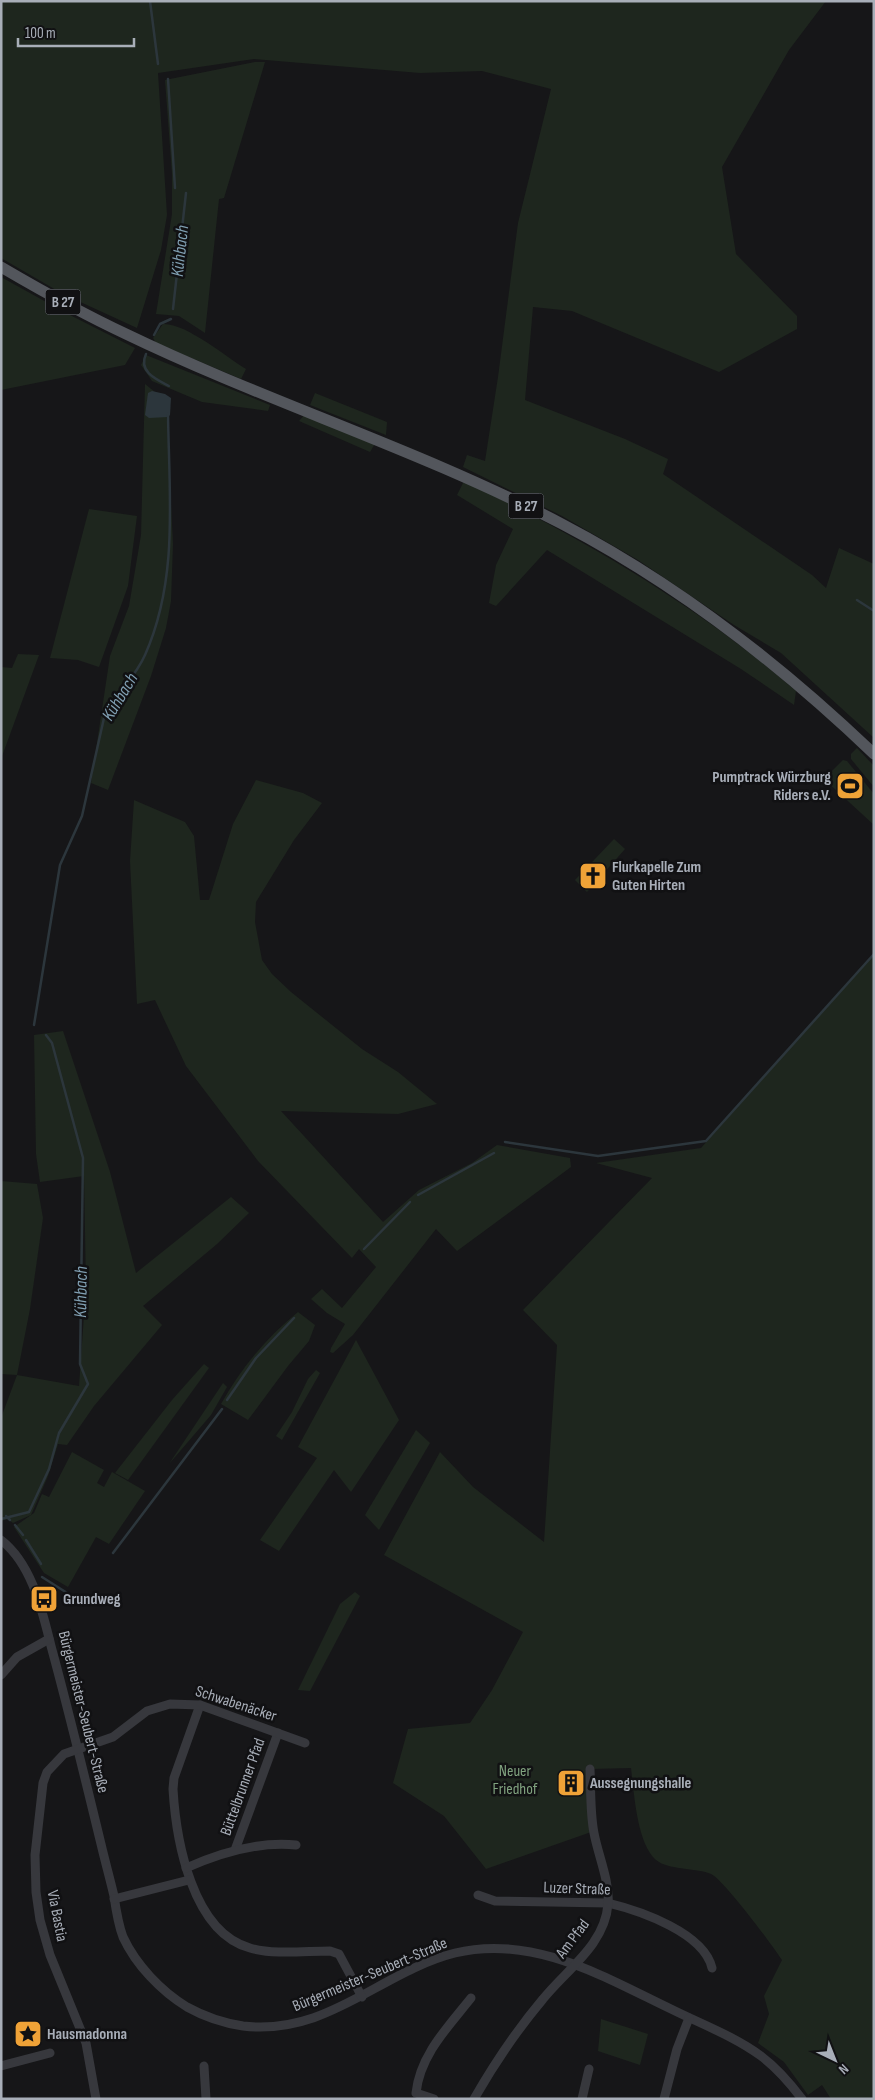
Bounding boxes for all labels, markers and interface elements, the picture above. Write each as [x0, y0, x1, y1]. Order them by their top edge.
scale bar [18, 15, 134, 47]
text: 100 m [25, 24, 56, 43]
water label: Kühbach [167, 224, 193, 278]
road number: B 27 [46, 290, 80, 314]
road number: B 27 [508, 494, 544, 518]
water label: Kühbach [98, 669, 143, 725]
place label: Pumptrack Würzburg Riders e.V. [712, 768, 831, 805]
sports icon: Pumptrack Würzburg Riders e.V. [835, 771, 865, 801]
place label: Flurkapelle Zum Guten Hirten [612, 858, 701, 895]
church icon: Flurkapelle Zum Guten Hirten [578, 861, 608, 891]
water label: Kühbach [70, 1265, 92, 1318]
bus stop icon: Grundweg [29, 1584, 59, 1614]
place label: Grundweg [63, 1590, 121, 1609]
street label: Bürgermeister-Seubert-Straße [54, 1629, 112, 1795]
street label: Schwabenäcker [193, 1682, 279, 1726]
street label: Büttelbrunner Pfad [217, 1736, 269, 1838]
park label: Neuer Friedhof [493, 1762, 538, 1799]
building icon: Aussegnungshalle [556, 1768, 586, 1798]
place label: Aussegnungshalle [589, 1774, 692, 1793]
street label: Luzer Straße [543, 1878, 611, 1900]
street label: Via Bastia [43, 1889, 71, 1943]
street label: Am Pfad [552, 1916, 594, 1963]
street label: Bürgermeister-Seubert-Straße [290, 1934, 450, 2016]
place icon: Hausmadonna [13, 2019, 43, 2049]
place label: Hausmadonna [47, 2025, 127, 2044]
north arrow [810, 2035, 860, 2085]
text: N [835, 2060, 852, 2078]

